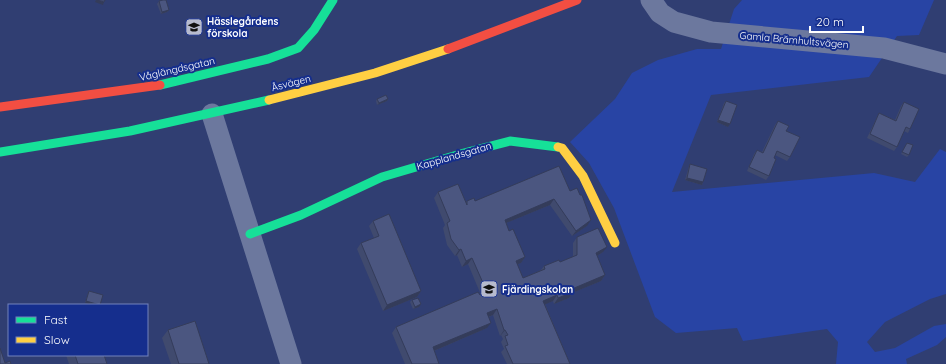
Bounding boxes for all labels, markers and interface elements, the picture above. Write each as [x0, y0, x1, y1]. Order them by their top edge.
scale bar [810, 8, 863, 34]
text: 20 m [816, 14, 844, 29]
place label: Hässlegårdens förskola [207, 15, 278, 40]
school or university icon: Hässlegårdens förskola [184, 17, 204, 37]
street label: Gamla Brämhultsvägen [739, 29, 849, 51]
street label: Våglängdsgatan [138, 54, 216, 84]
street label: Åsvägen [270, 72, 312, 94]
street label: Kapplandsgatan [415, 139, 493, 173]
school or university icon: Fjärdingskolan [479, 279, 499, 299]
place label: Fjärdingskolan [502, 283, 573, 296]
legend [8, 304, 148, 356]
text: Fast [44, 312, 68, 327]
text: Slow [44, 332, 70, 347]

